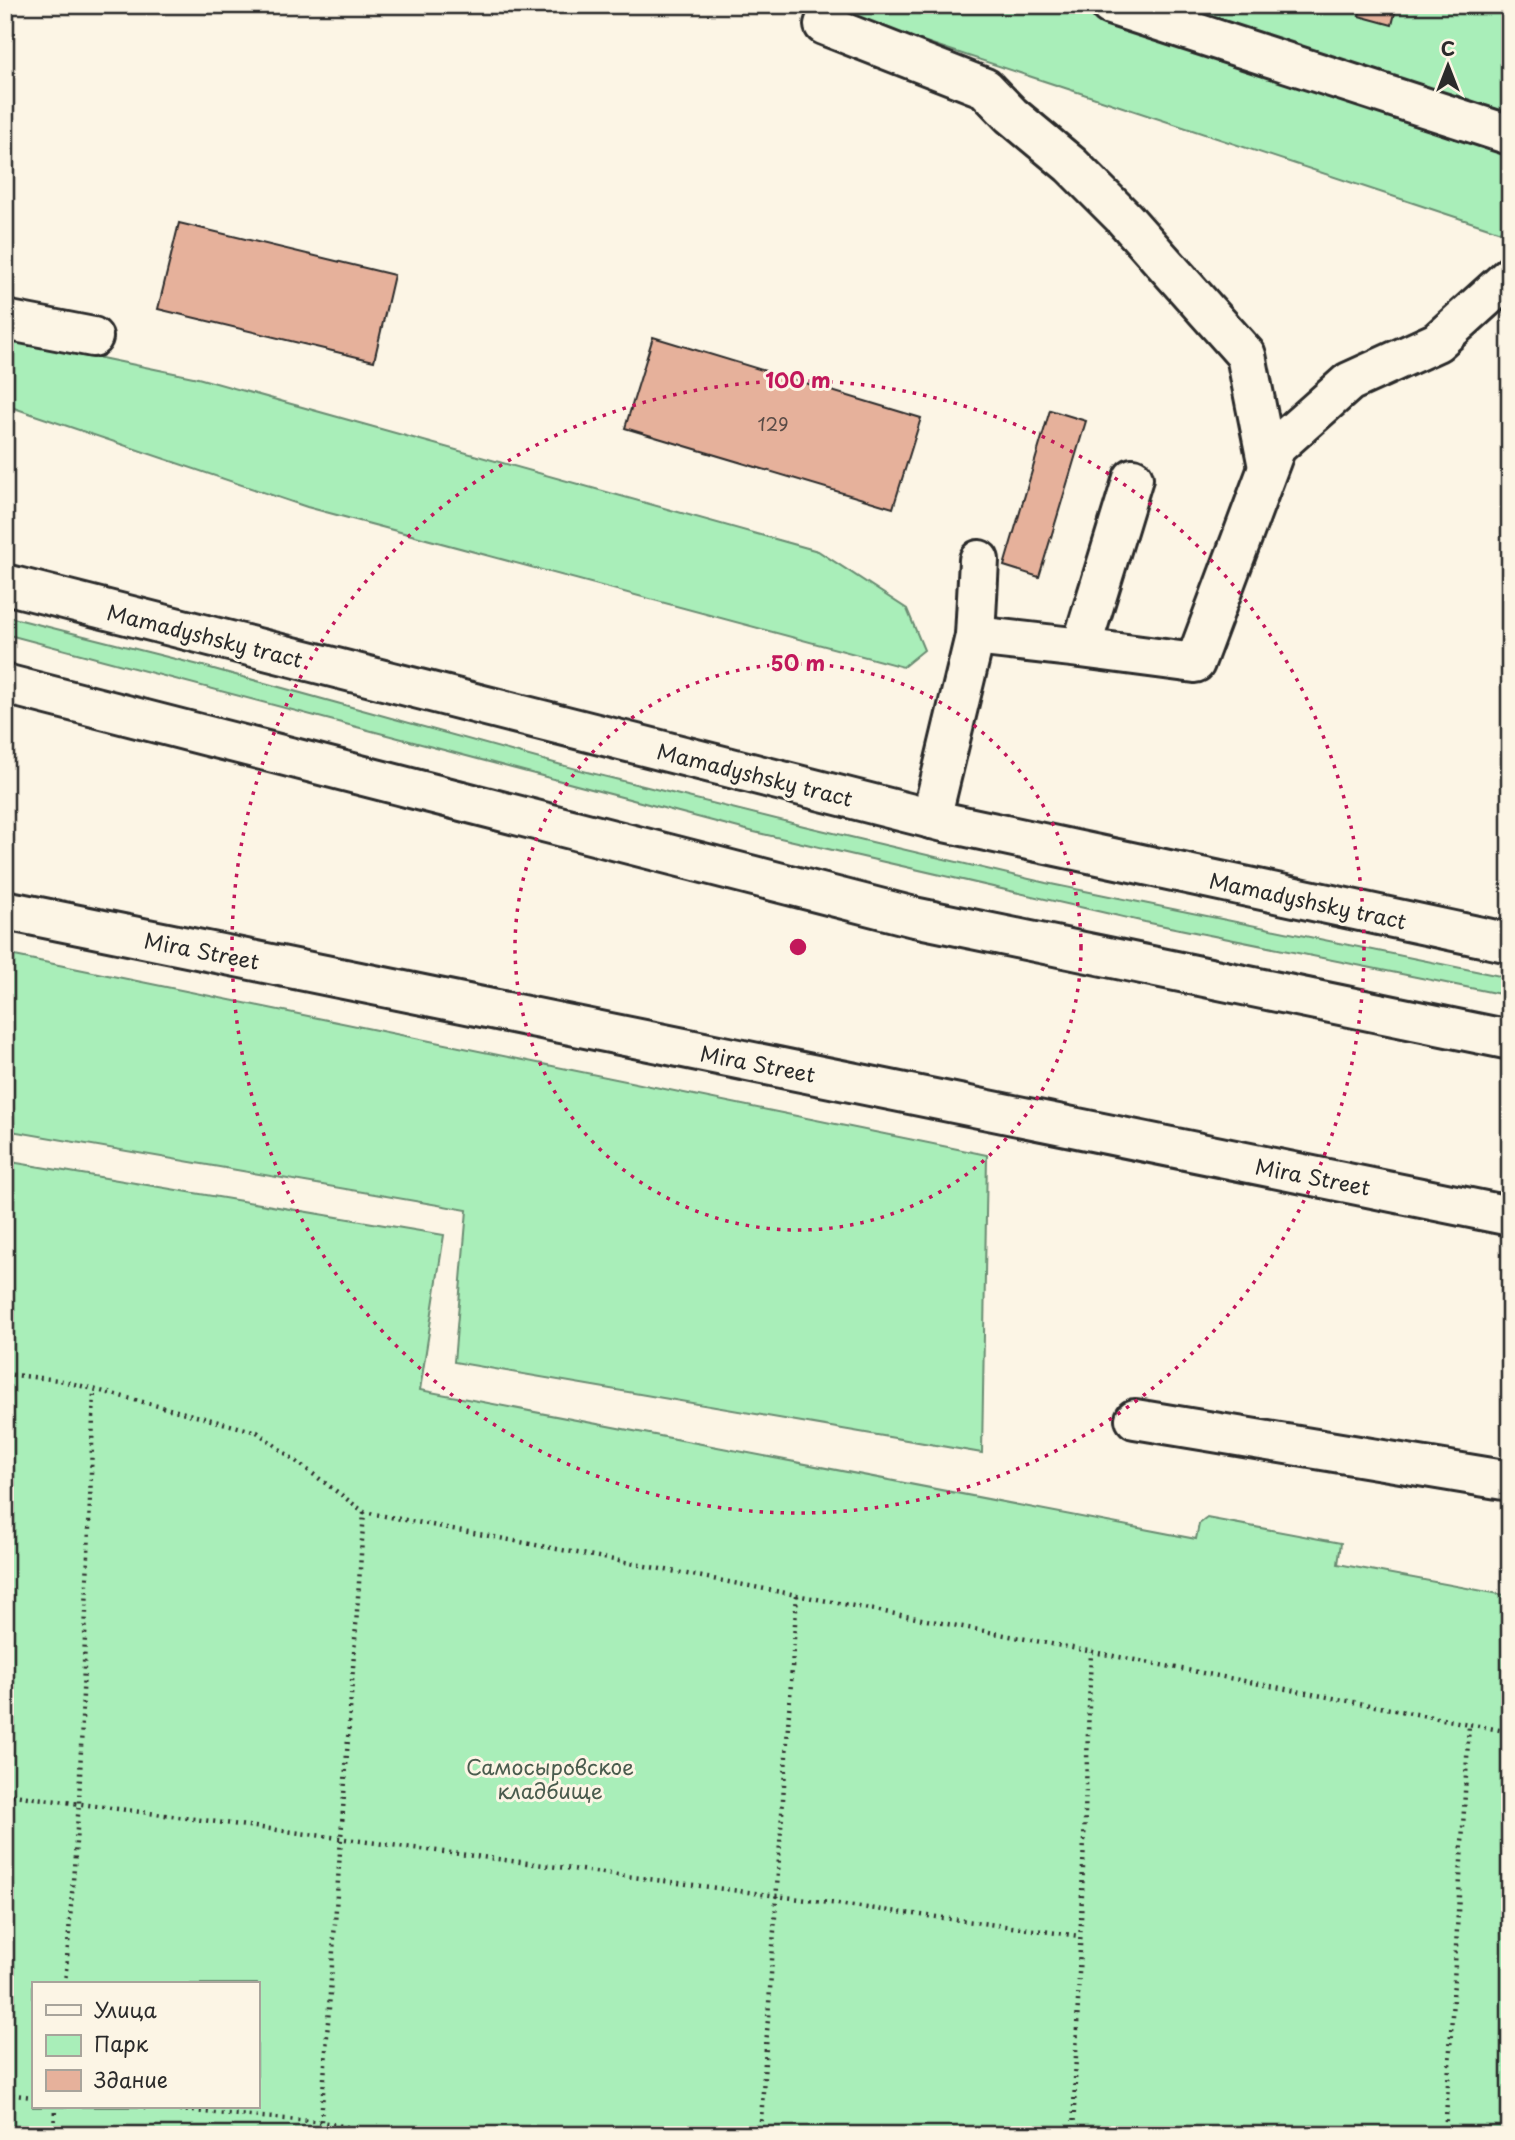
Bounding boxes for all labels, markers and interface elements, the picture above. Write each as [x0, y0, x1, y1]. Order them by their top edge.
north arrow [1414, 32, 1484, 102]
text: С [1441, 34, 1455, 62]
text: 100 m [765, 363, 831, 395]
house number: 129 [757, 410, 789, 437]
street label: Mamadyshsky tract [104, 595, 306, 675]
text: 50 m [771, 646, 825, 678]
street label: Mamadyshsky tract [654, 734, 856, 814]
street label: Mamadyshsky tract [1207, 864, 1409, 936]
street label: Mira Street [142, 923, 262, 977]
centre of rings [786, 935, 810, 959]
street label: Mira Street [698, 1036, 818, 1090]
street label: Mira Street [1253, 1149, 1373, 1203]
park label: Самосыровское кладбище [466, 1750, 634, 1806]
legend [32, 1982, 259, 2108]
text: Улица [94, 1993, 157, 2025]
text: Парк [94, 2027, 149, 2059]
text: Здание [94, 2063, 168, 2095]

